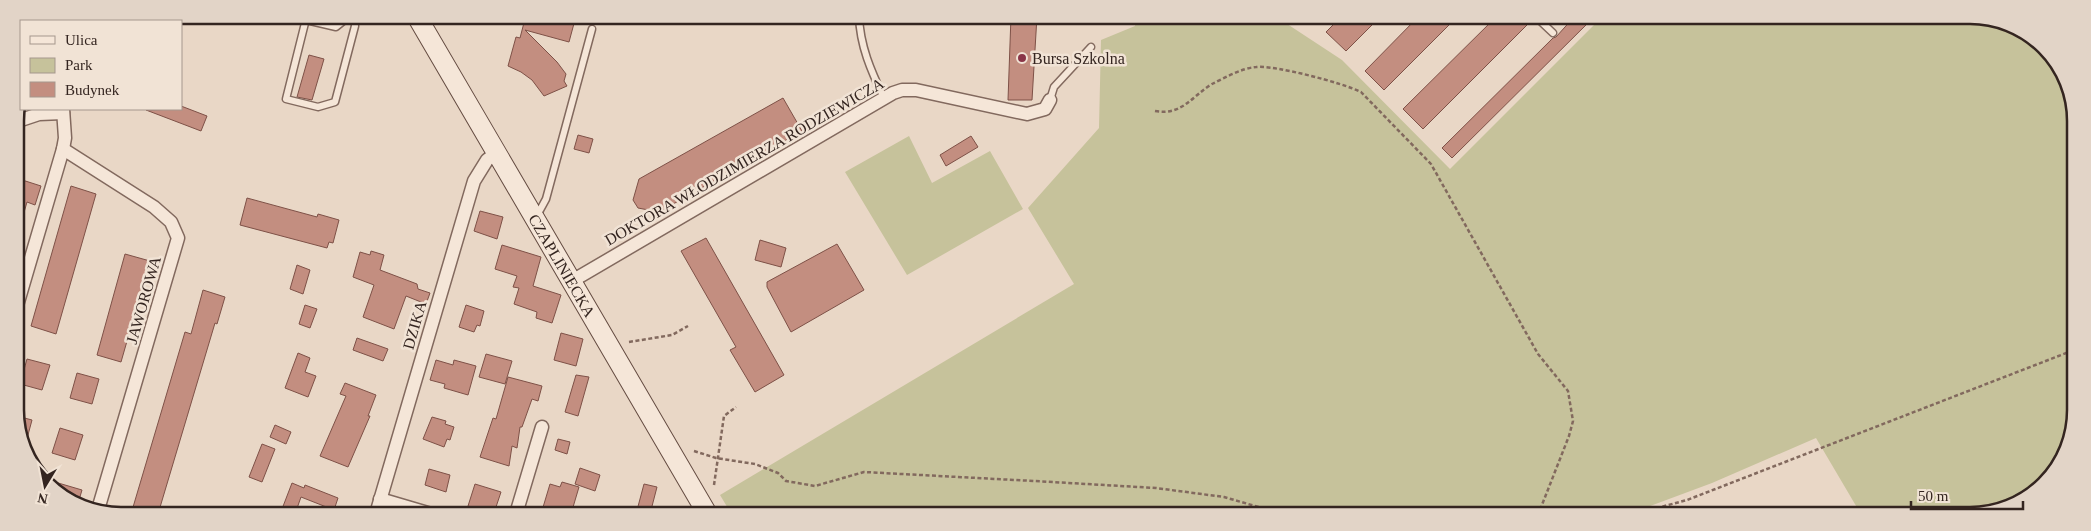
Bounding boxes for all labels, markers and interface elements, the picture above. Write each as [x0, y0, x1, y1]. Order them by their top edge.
legend [20, 20, 182, 110]
text: Ulica [65, 32, 98, 48]
place label: Bursa Szkolna [1032, 50, 1125, 67]
marker: Bursa Szkolna [1016, 52, 1028, 64]
text: Park [65, 57, 93, 73]
street label: DOKTORA WŁODZIMIERZA RODZIEWICZA [602, 74, 887, 249]
text: Budynek [65, 82, 120, 98]
street label: CZAPLINIECKA [525, 211, 599, 321]
street label: JAWOROWA [123, 254, 164, 346]
street label: DZIKA [399, 298, 430, 351]
north arrow [20, 461, 70, 511]
scale bar [1911, 478, 2024, 510]
text: 50 m [1918, 488, 1949, 504]
text: N [37, 490, 49, 507]

